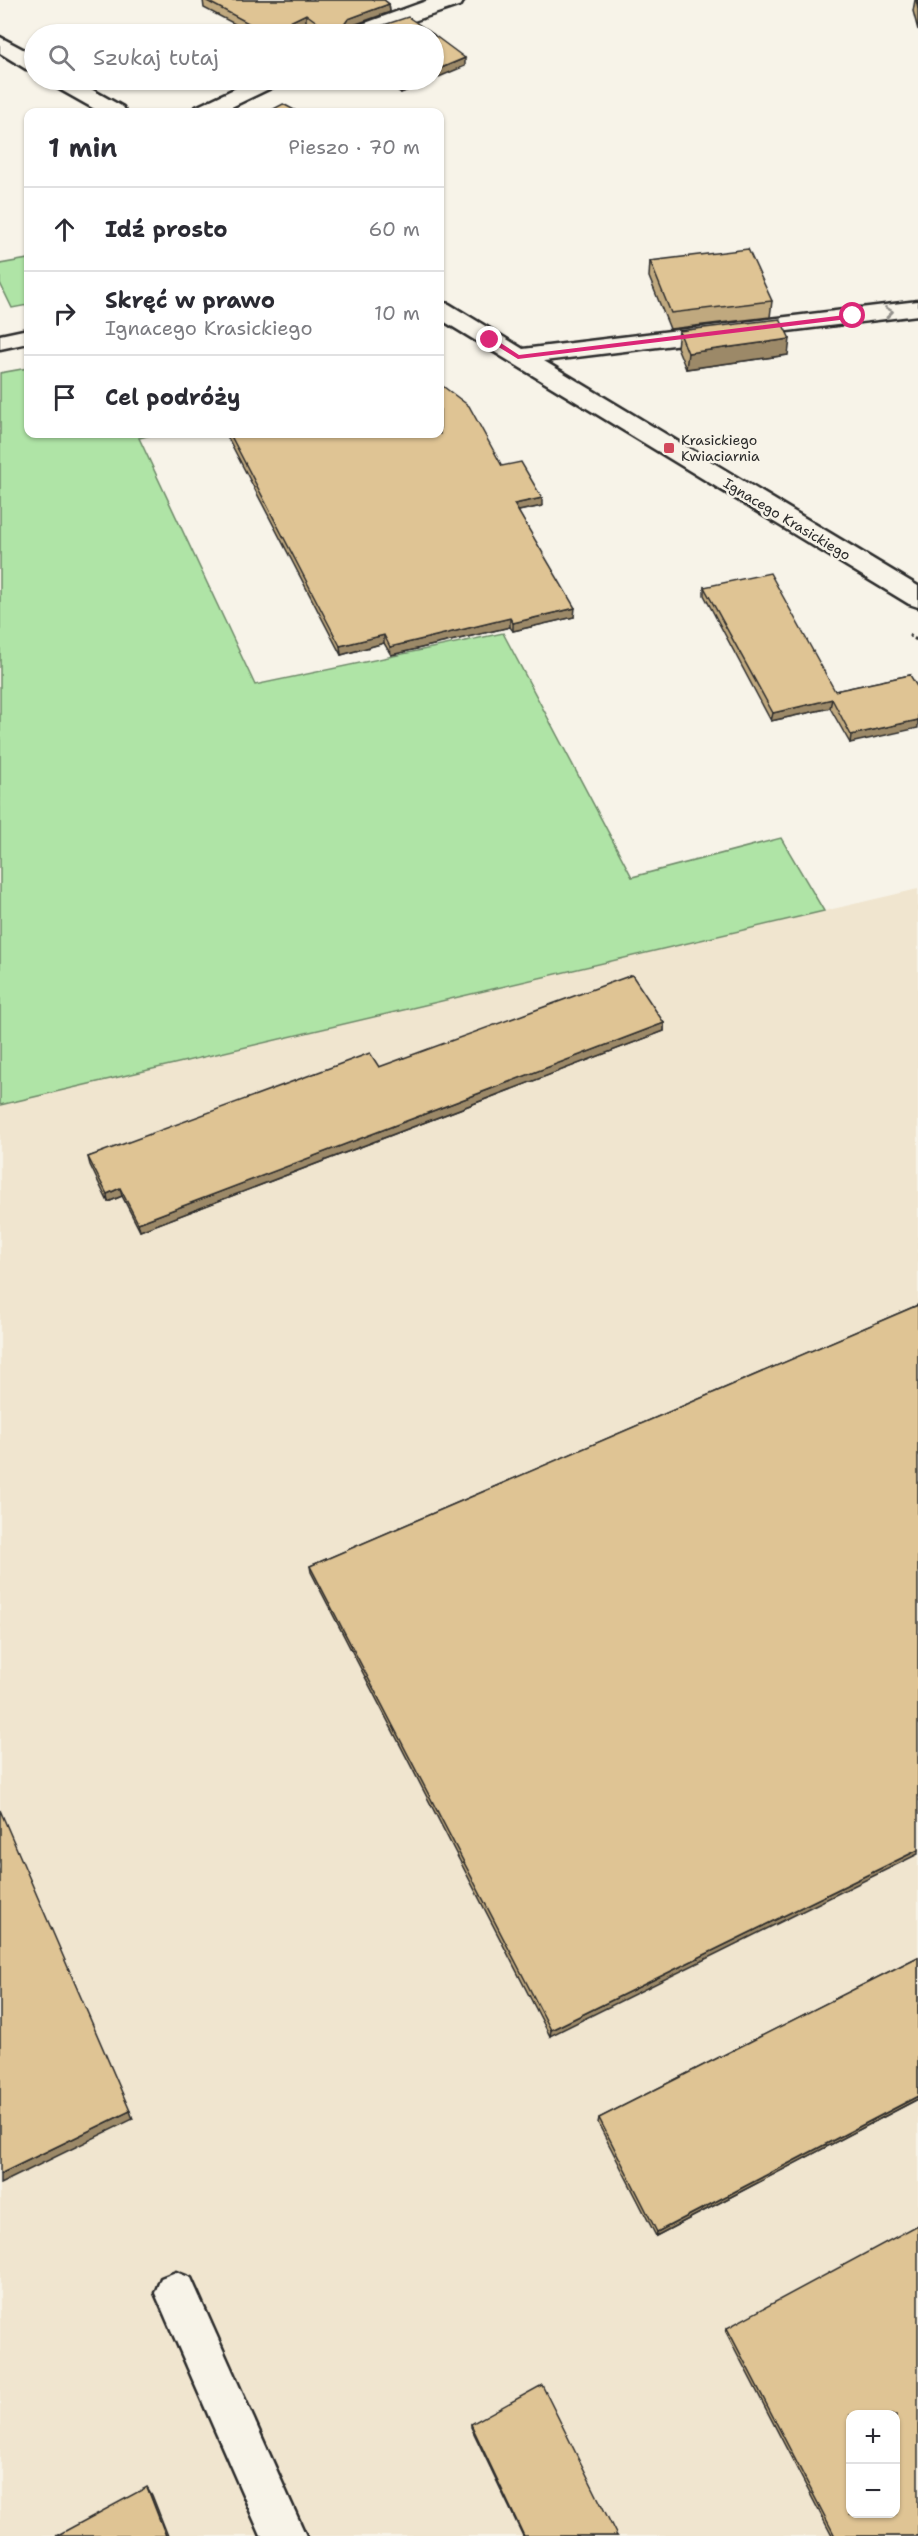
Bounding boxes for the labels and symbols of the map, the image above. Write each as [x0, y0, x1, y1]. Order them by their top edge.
route start [839, 302, 865, 328]
one-way arrow [884, 306, 893, 319]
route end [476, 326, 502, 352]
place label: Krasickiego Kwiaciarnia [681, 431, 760, 465]
marker: Krasickiego Kwiaciarnia [662, 441, 676, 455]
street label: Ignacego Krasickiego [720, 474, 854, 564]

